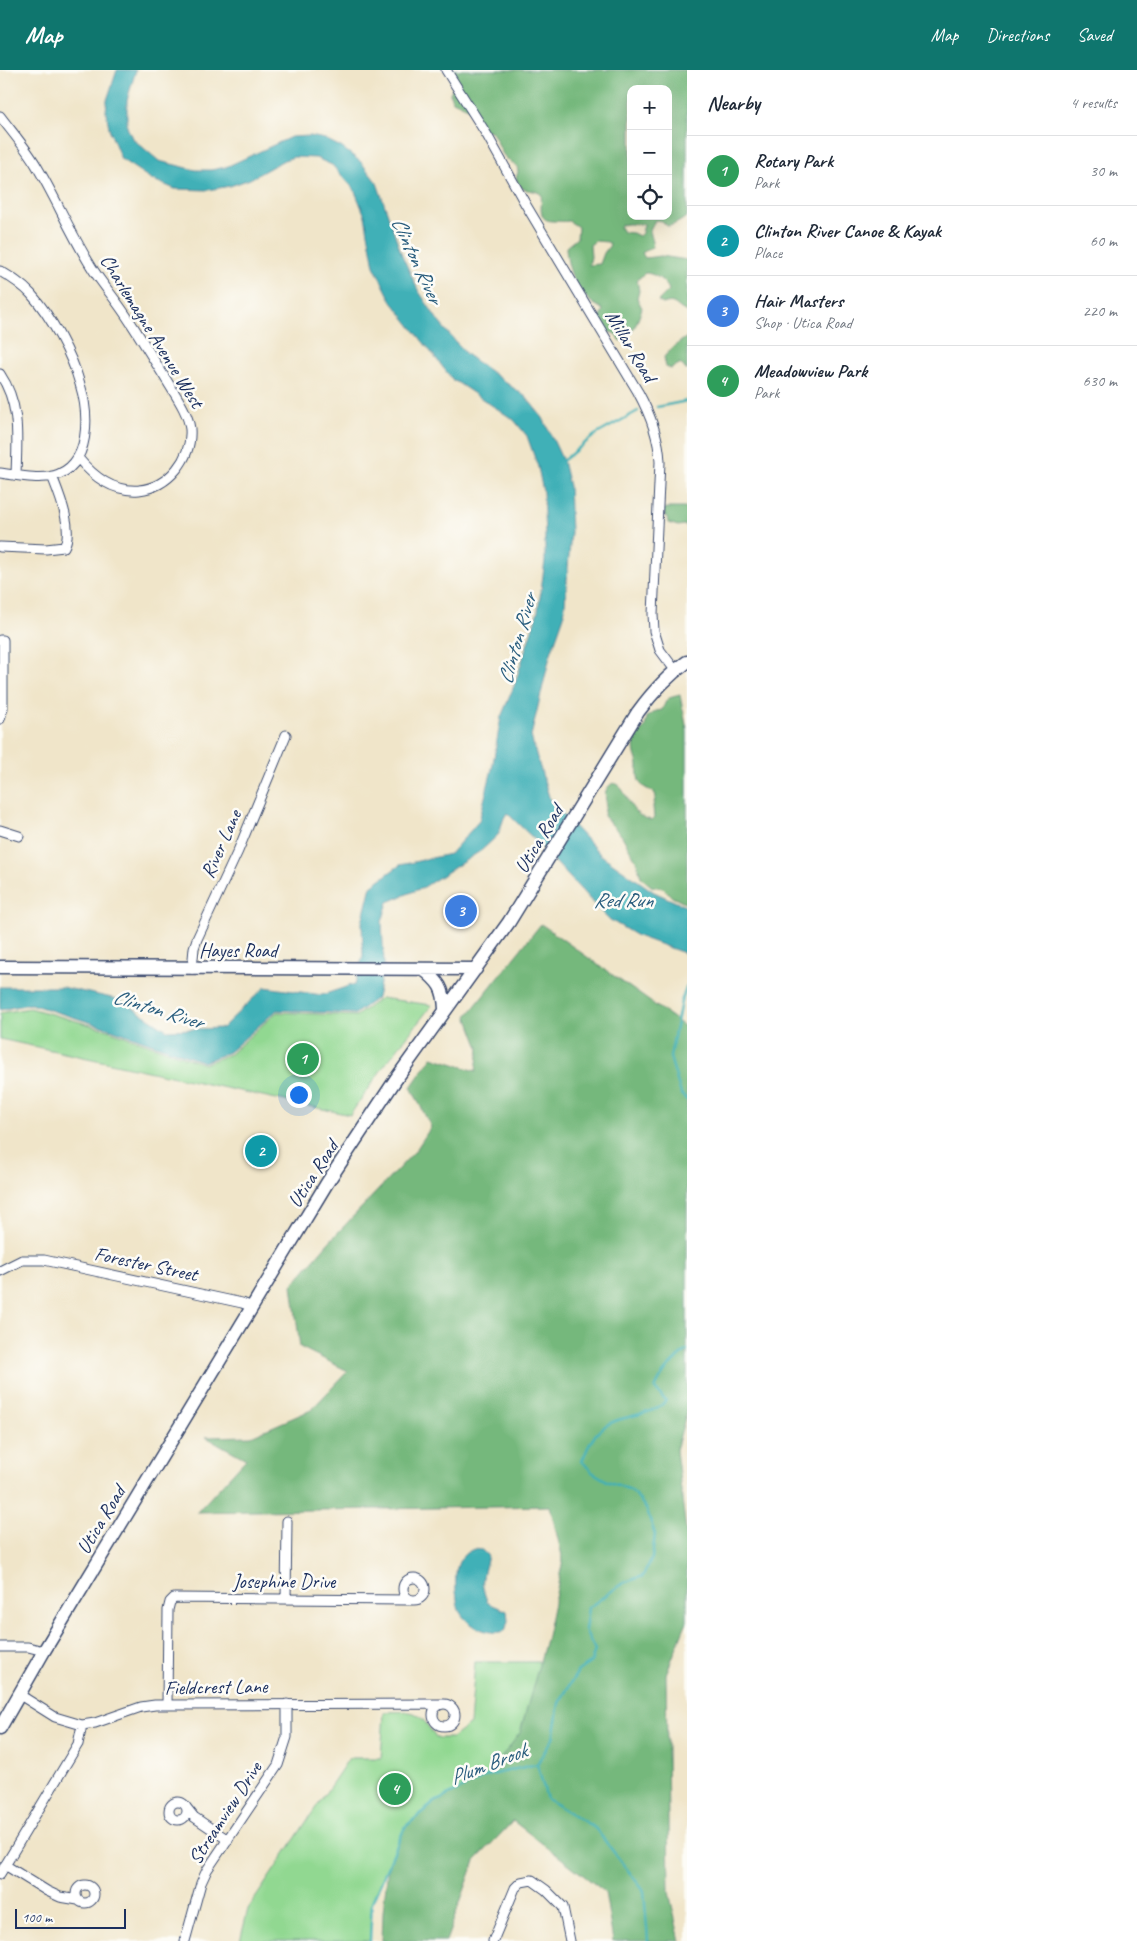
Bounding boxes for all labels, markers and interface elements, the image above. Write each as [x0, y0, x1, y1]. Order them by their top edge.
text: Map [25, 20, 62, 50]
text: Map [931, 24, 958, 46]
text: Directions [986, 24, 1049, 46]
text: Saved [1077, 24, 1112, 46]
map controls [627, 85, 672, 220]
button: + [627, 85, 672, 130]
text: Nearby [707, 90, 760, 116]
text: 4 results [1070, 93, 1117, 113]
button: − [627, 130, 672, 175]
text: Rotary Park [754, 149, 833, 173]
text: 1 [719, 161, 727, 181]
text: 30 m [1090, 161, 1117, 181]
text: Park [754, 173, 779, 193]
button: locate [627, 175, 672, 220]
water label: Clinton River [386, 213, 450, 310]
text: Clinton River Canoe & Kayak [754, 219, 941, 243]
text: 2 [719, 231, 727, 251]
text: 60 m [1090, 231, 1117, 251]
text: Place [754, 243, 782, 263]
street label: Charlemagne Avenue West [95, 250, 211, 414]
text: Hair Masters [754, 289, 843, 313]
text: 3 [719, 301, 727, 321]
text: 220 m [1083, 301, 1117, 321]
street label: Millar Road [600, 306, 664, 389]
text: Shop · Utica Road [754, 313, 852, 333]
text: Meadowview Park [754, 359, 867, 383]
text: 4 [719, 371, 727, 391]
text: 630 m [1083, 371, 1117, 391]
text: Park [754, 383, 779, 403]
water label: Clinton River [492, 588, 543, 687]
street label: Utica Road [509, 798, 571, 878]
street label: River Lane [195, 805, 248, 882]
water label: Red Run [594, 887, 654, 913]
pin: 3 [445, 892, 477, 930]
street label: Hayes Road [199, 938, 280, 963]
water label: Clinton River [110, 983, 209, 1036]
pin: 1 [287, 1040, 319, 1078]
your location [286, 1082, 312, 1108]
pin: 2 [245, 1132, 277, 1170]
street label: Utica Road [282, 1133, 346, 1212]
street label: Forester Street [92, 1241, 202, 1288]
street label: Utica Road [71, 1479, 133, 1559]
street label: Josephine Drive [232, 1569, 337, 1594]
street label: Fieldcrest Lane [164, 1674, 269, 1700]
water label: Plum Brook [446, 1736, 533, 1790]
street label: Streamview Drive [183, 1756, 268, 1869]
pin: 4 [379, 1770, 411, 1808]
scale bar [15, 1906, 126, 1929]
text: 100 m [22, 1909, 52, 1926]

